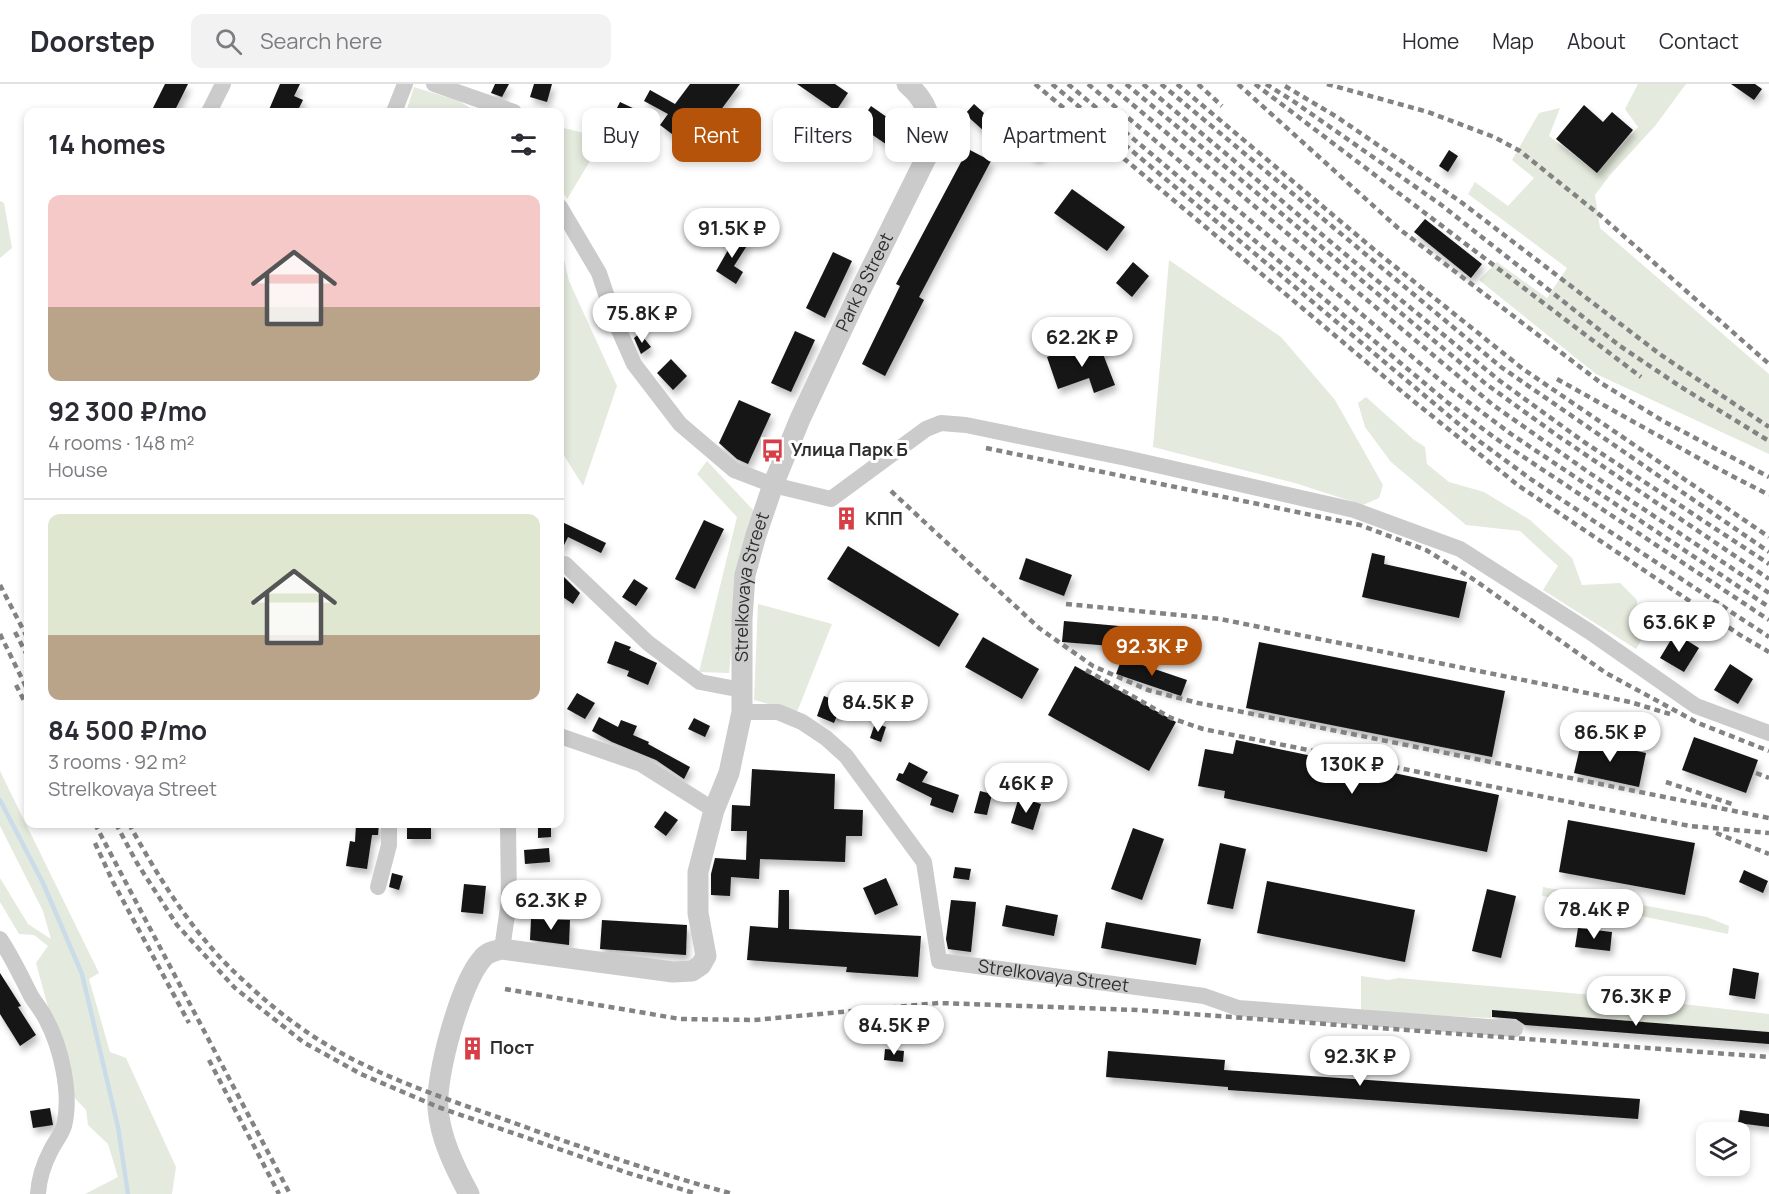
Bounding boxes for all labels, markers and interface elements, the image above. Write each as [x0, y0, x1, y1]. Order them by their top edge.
search box [191, 14, 611, 68]
text: Doorstep [30, 22, 155, 60]
icon: search [212, 25, 245, 58]
text: Search here [260, 26, 382, 56]
text: Home [1402, 27, 1459, 55]
text: Map [1492, 27, 1534, 55]
text: About [1567, 27, 1626, 55]
text: Contact [1659, 27, 1739, 55]
chip: Buy [582, 108, 660, 162]
chip: Rent [672, 108, 761, 162]
chip: Filters [773, 108, 873, 162]
chip: New [885, 108, 970, 162]
chip: Apartment [982, 108, 1128, 162]
text: 14 homes [48, 126, 166, 162]
icon: filters [507, 128, 540, 161]
pin: 91.5K ₽ [677, 208, 787, 259]
text: 91.5K ₽ [698, 214, 766, 241]
street label: Park B Street [830, 228, 898, 335]
icon: home [240, 234, 348, 342]
pin: 75.8K ₽ [587, 293, 697, 344]
text: 75.8K ₽ [607, 299, 677, 326]
pin: 62.2K ₽ [1027, 317, 1137, 368]
text: 62.2K ₽ [1046, 323, 1118, 350]
text: 92 300 ₽/mo [48, 393, 207, 429]
text: 4 rooms · 148 m² [48, 429, 195, 456]
bus stop icon: Улица Парк Б [760, 437, 786, 463]
place label: Улица Парк Б [791, 437, 908, 461]
text: House [48, 456, 108, 483]
building icon: КПП [834, 506, 860, 532]
place label: КПП [865, 506, 903, 530]
street label: Strelkovaya Street [729, 509, 774, 662]
icon: home [240, 553, 348, 661]
pin: 63.6K ₽ [1624, 602, 1734, 653]
text: 63.6K ₽ [1643, 608, 1715, 635]
pin: 92.3K ₽ [1097, 626, 1207, 677]
text: 92.3K ₽ [1116, 632, 1188, 659]
pin: 84.5K ₽ [823, 682, 933, 733]
text: 84.5K ₽ [842, 688, 914, 715]
text: 84 500 ₽/mo [48, 712, 207, 748]
pin: 86.5K ₽ [1555, 712, 1665, 763]
text: 86.5K ₽ [1574, 718, 1646, 745]
pin: 130K ₽ [1303, 744, 1401, 795]
text: 3 rooms · 92 m² [48, 748, 187, 775]
text: 130K ₽ [1320, 750, 1384, 777]
pin: 46K ₽ [984, 763, 1068, 814]
text: 46K ₽ [999, 769, 1053, 796]
text: Strelkovaya Street [48, 775, 217, 802]
pin: 62.3K ₽ [496, 880, 606, 931]
text: 62.3K ₽ [515, 886, 587, 913]
pin: 78.4K ₽ [1539, 889, 1649, 940]
text: 78.4K ₽ [1558, 895, 1630, 922]
street label: Strelkovaya Street [977, 953, 1131, 997]
pin: 76.3K ₽ [1581, 976, 1691, 1027]
text: 76.3K ₽ [1600, 982, 1672, 1009]
pin: 84.5K ₽ [839, 1005, 949, 1056]
text: 84.5K ₽ [858, 1011, 930, 1038]
building icon: Пост [459, 1035, 485, 1061]
place label: Пост [490, 1035, 534, 1059]
pin: 92.3K ₽ [1305, 1036, 1415, 1087]
text: 92.3K ₽ [1324, 1042, 1396, 1069]
map controls [1696, 1122, 1750, 1176]
button: layers [1696, 1122, 1750, 1176]

